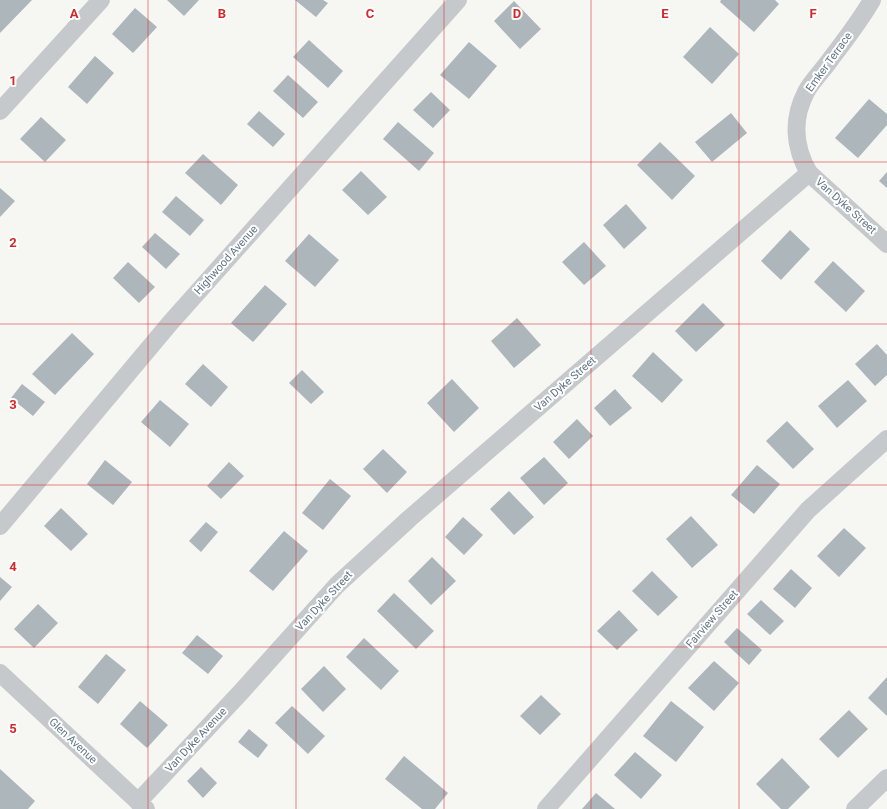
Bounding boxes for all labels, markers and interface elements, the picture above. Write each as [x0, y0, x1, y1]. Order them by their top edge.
text: A [70, 6, 79, 21]
text: B [218, 6, 226, 21]
text: C [366, 6, 375, 21]
text: D [513, 6, 521, 21]
text: E [661, 6, 669, 21]
text: F [809, 6, 817, 21]
street label: Emker Terrace [803, 30, 855, 94]
text: 1 [9, 73, 17, 88]
street label: Van Dyke Street [813, 175, 879, 237]
street label: Highwood Avenue [192, 223, 261, 297]
text: 2 [9, 235, 17, 250]
street label: Van Dyke Street [532, 354, 599, 414]
text: 3 [9, 397, 17, 412]
text: 4 [9, 559, 17, 574]
street label: Van Dyke Street [293, 568, 355, 634]
street label: Fairview Street [683, 587, 741, 651]
street label: Van Dyke Avenue [163, 705, 229, 775]
street label: Glen Avenue [46, 716, 100, 767]
text: 5 [9, 721, 17, 736]

